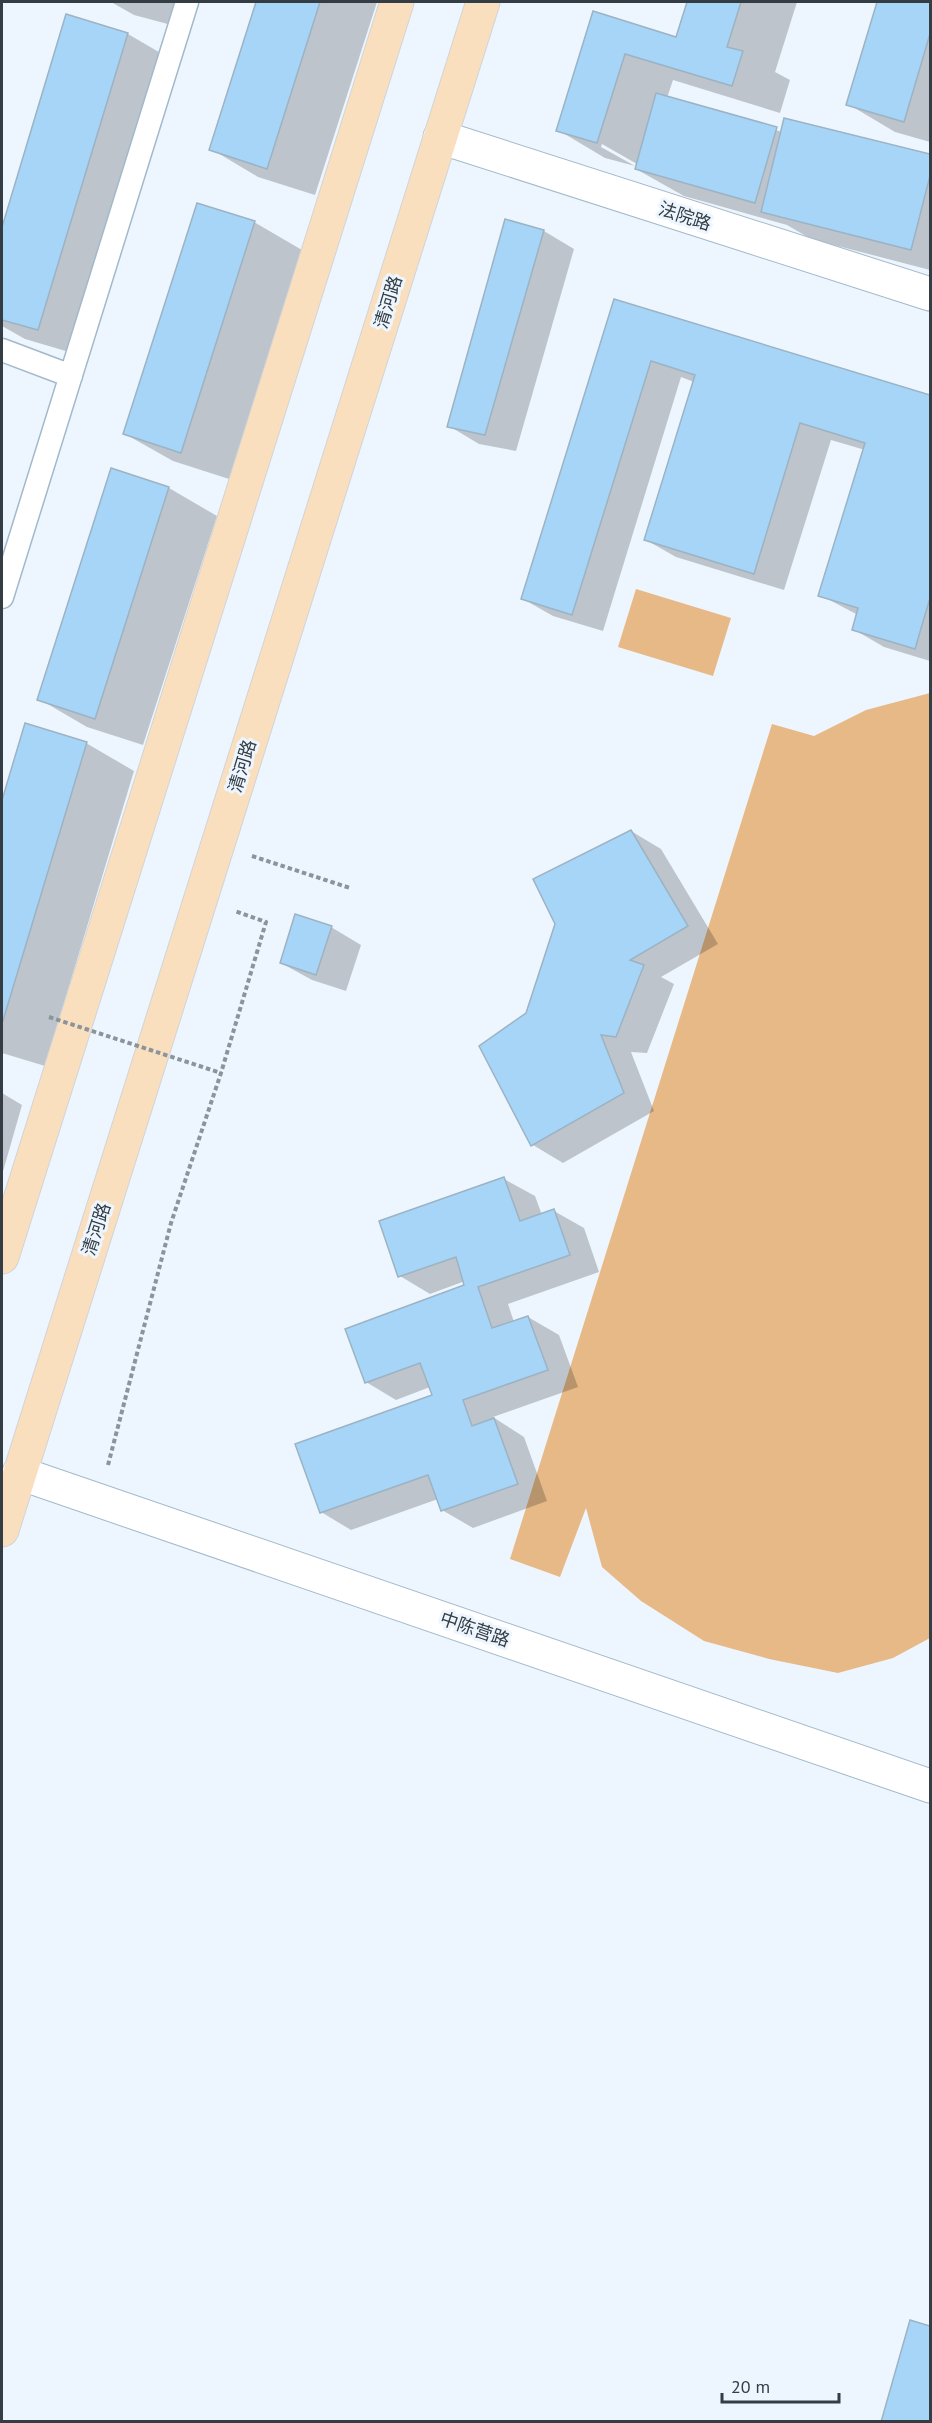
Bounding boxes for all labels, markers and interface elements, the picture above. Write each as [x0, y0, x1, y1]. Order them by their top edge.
street label: 法院路 [656, 197, 714, 235]
street label: 清河路 [369, 273, 407, 331]
street label: 清河路 [223, 737, 261, 795]
street label: 清河路 [77, 1200, 115, 1258]
street label: 中陈营路 [437, 1606, 513, 1652]
scale bar [722, 2366, 839, 2404]
text: 20 m [731, 2375, 770, 2398]

